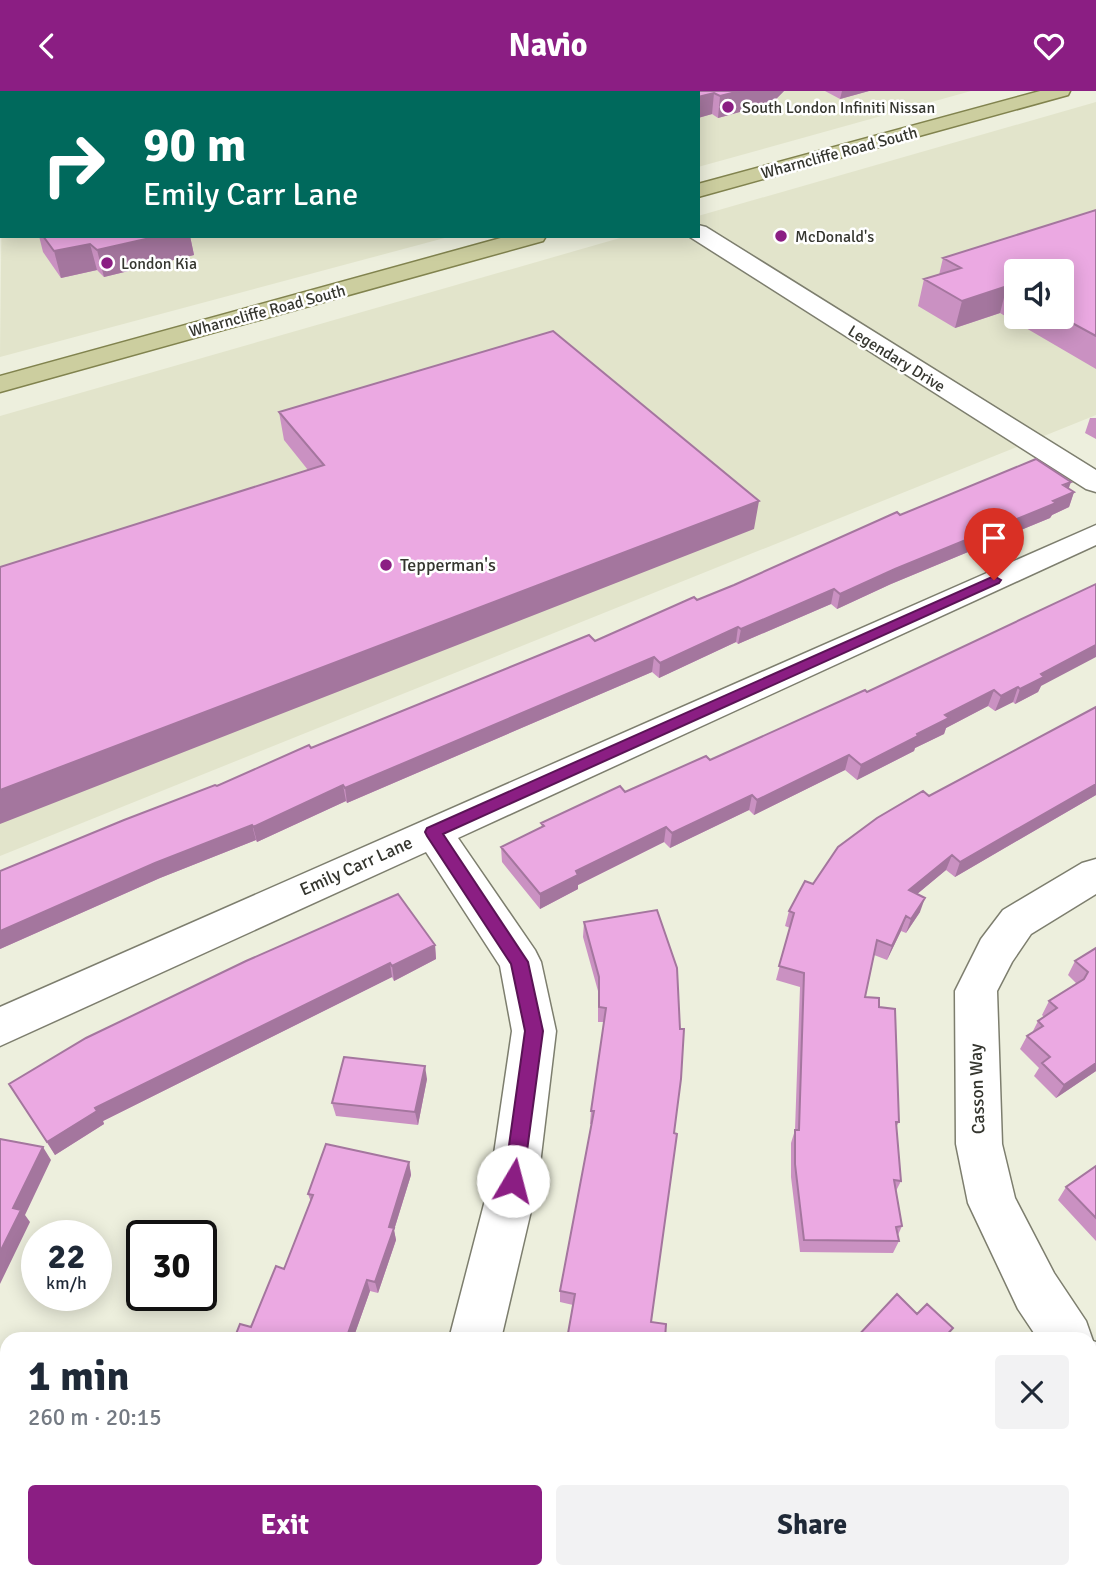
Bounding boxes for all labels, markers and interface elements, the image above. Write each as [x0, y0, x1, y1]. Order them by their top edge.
text: Navio [508, 26, 588, 65]
icon: back [28, 27, 66, 65]
icon: heart [1030, 27, 1068, 65]
place label: South London Infiniti Nissan [742, 98, 935, 118]
marker: South London Infiniti Nissan [720, 99, 736, 115]
text: 90 m [143, 115, 246, 175]
icon: right [28, 119, 119, 210]
street label: Wharncliffe Road South [759, 122, 920, 183]
text: Emily Carr Lane [143, 175, 358, 214]
place label: McDonald's [795, 227, 874, 247]
marker: McDonald's [773, 228, 789, 244]
place label: London Kia [121, 254, 197, 274]
marker: London Kia [99, 255, 115, 271]
map controls [1004, 259, 1074, 329]
button: sound [1004, 259, 1074, 329]
street label: Wharncliffe Road South [187, 280, 348, 341]
street label: Legendary Drive [844, 321, 949, 397]
pin [964, 508, 1024, 580]
icon: arrive [975, 519, 1013, 557]
place label: Tepperman's [400, 554, 496, 576]
marker: Tepperman's [378, 557, 394, 573]
street label: Emily Carr Lane [296, 831, 416, 901]
street label: Casson Way [964, 1043, 990, 1135]
position arrow [476, 1144, 550, 1218]
speed limit sign: 30 [126, 1220, 217, 1311]
text: 22 [48, 1235, 85, 1278]
text: km/h [46, 1272, 87, 1294]
text: 1 min [28, 1351, 129, 1402]
button: close [995, 1355, 1069, 1429]
text: 260 m · 20:15 [28, 1403, 162, 1432]
button: Exit [28, 1485, 542, 1565]
button: Share [556, 1485, 1069, 1565]

